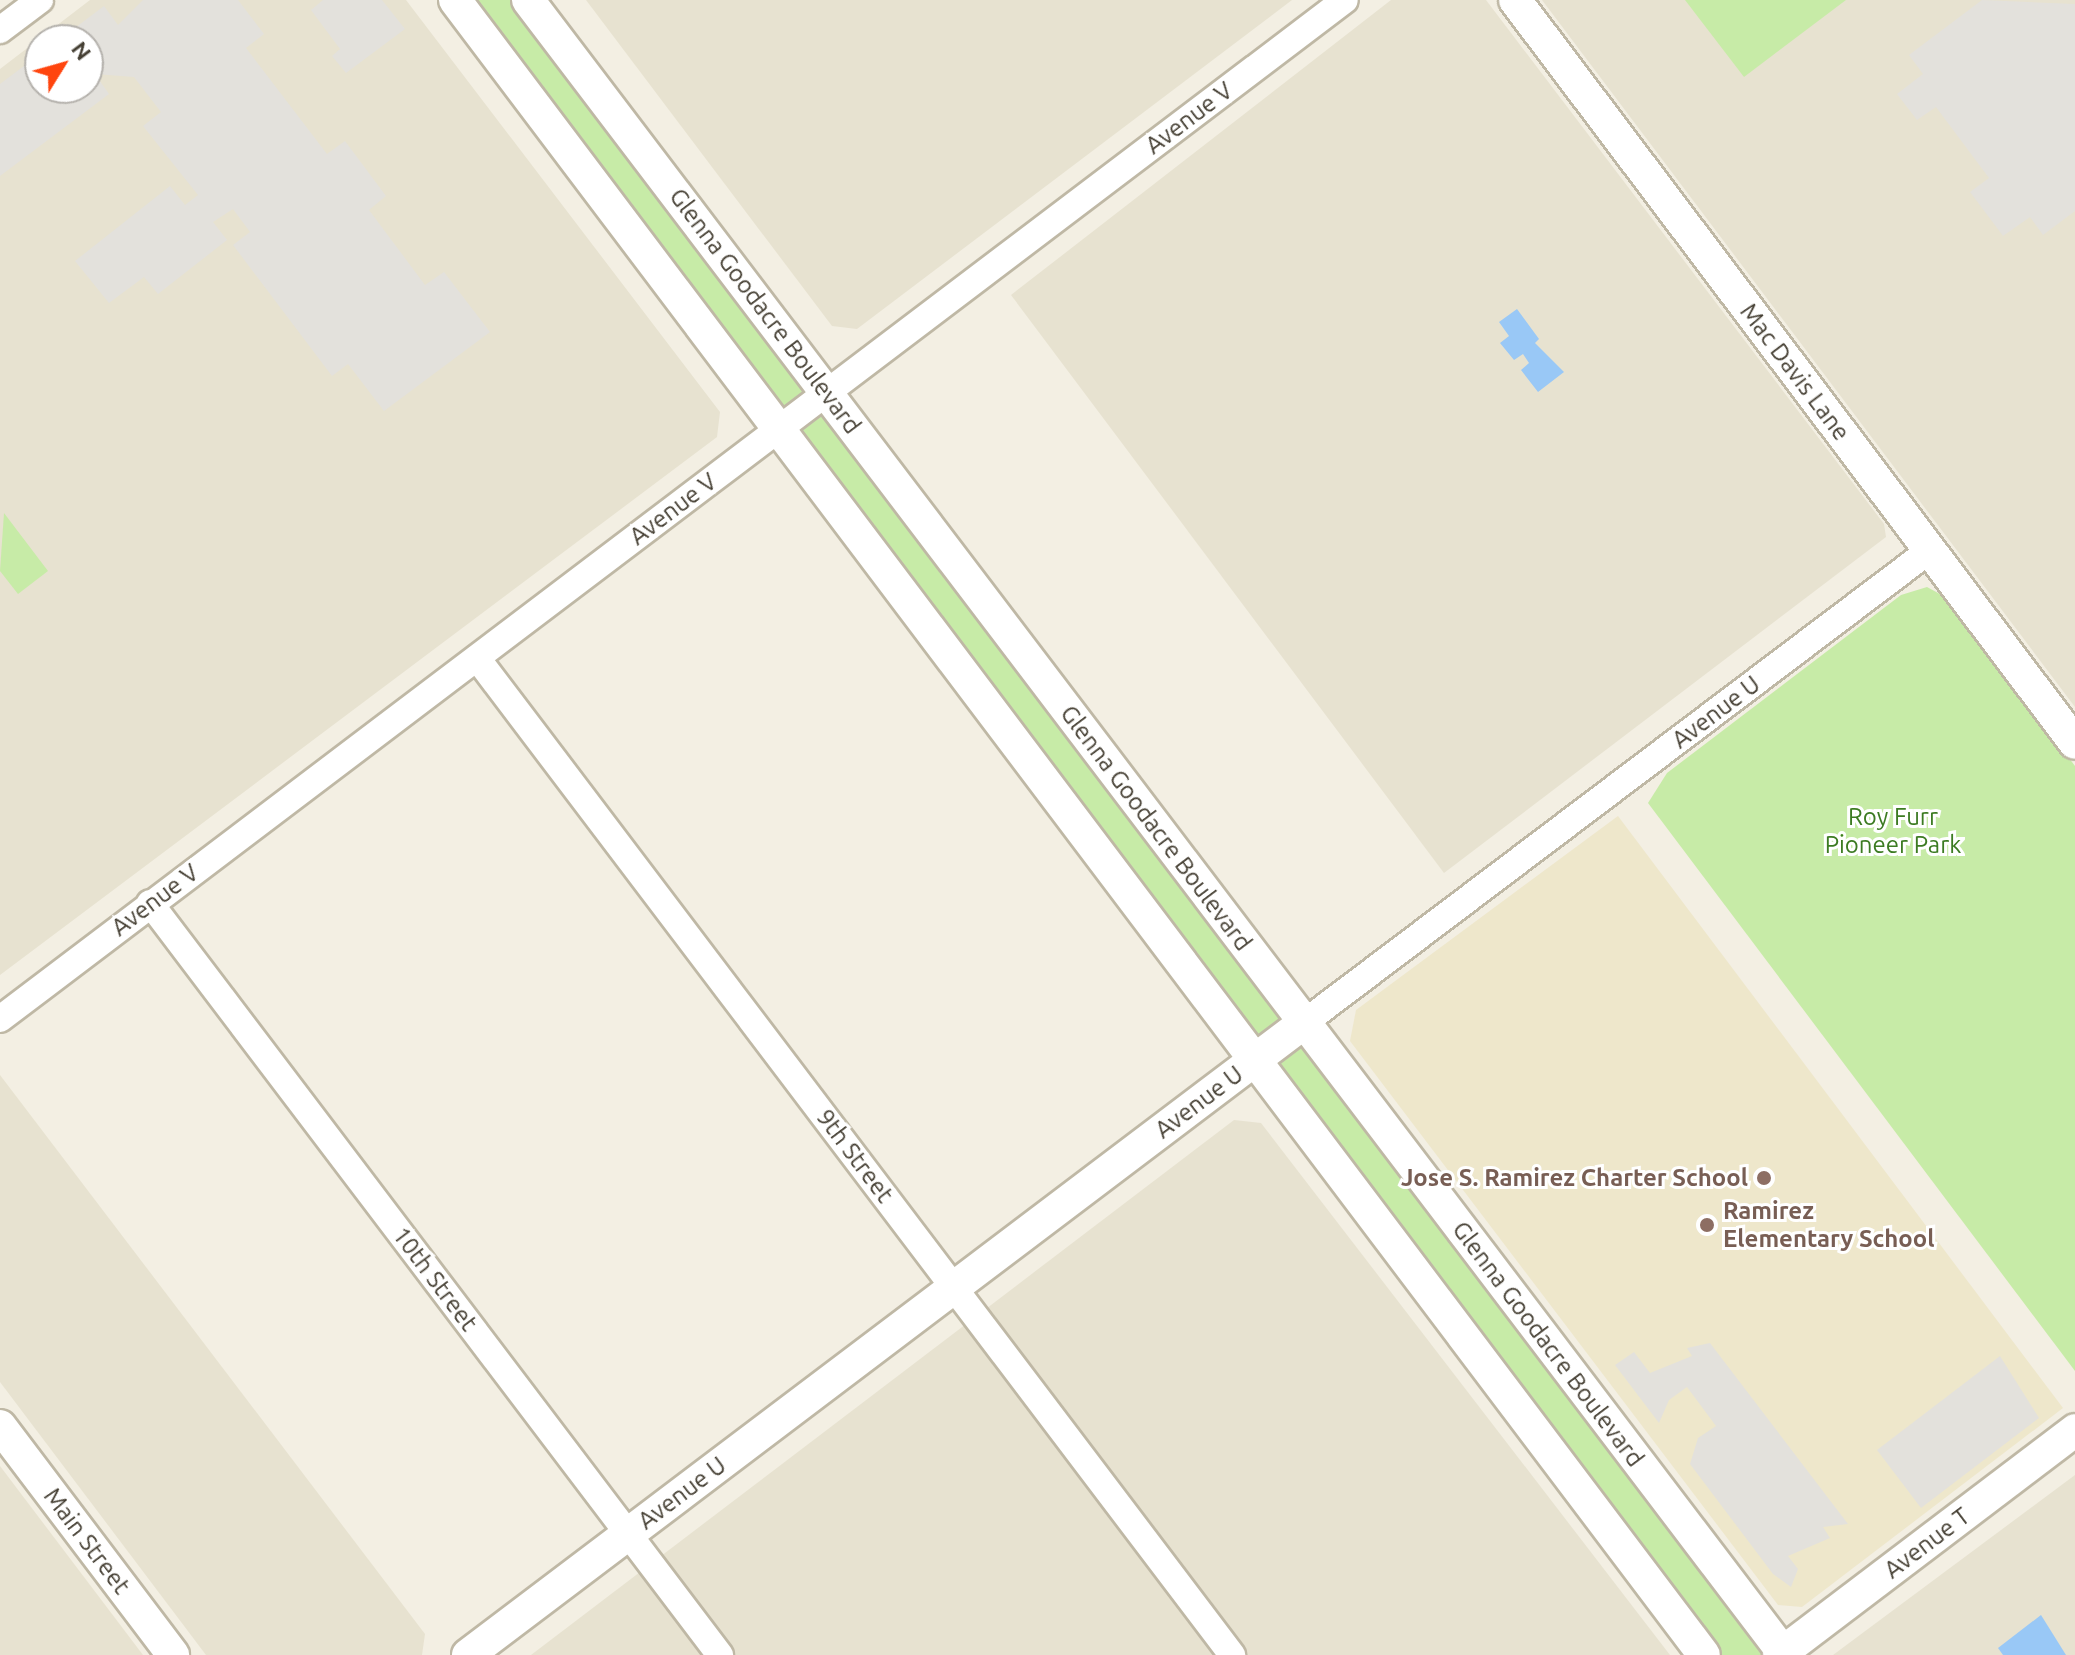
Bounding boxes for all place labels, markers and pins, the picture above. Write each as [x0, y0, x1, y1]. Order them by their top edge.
place label: Jose S. Ramirez Charter School [1401, 1164, 1748, 1192]
marker: Jose S. Ramirez Charter School [1755, 1169, 1773, 1187]
place label: Ramirez Elementary School [1723, 1197, 1935, 1253]
marker: Ramirez Elementary School [1698, 1216, 1716, 1234]

